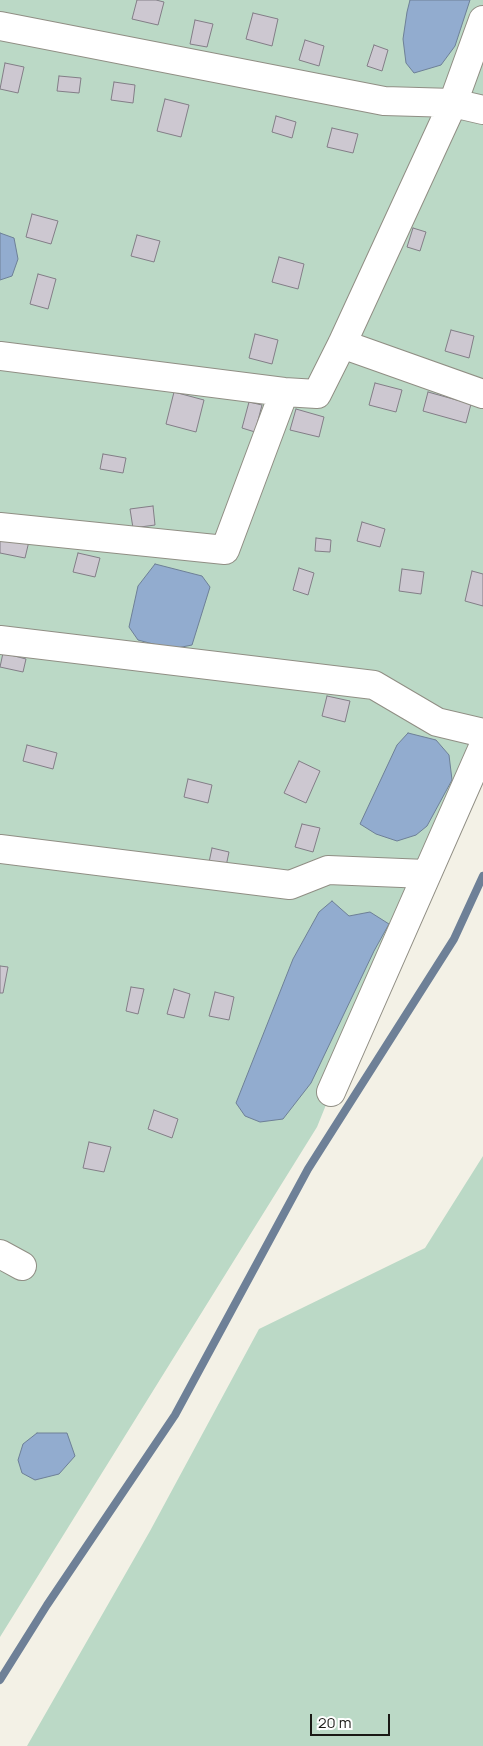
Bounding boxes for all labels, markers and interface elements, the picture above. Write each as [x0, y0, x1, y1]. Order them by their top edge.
scale bar [313, 1704, 393, 1736]
text: 20 m [318, 1712, 351, 1733]

